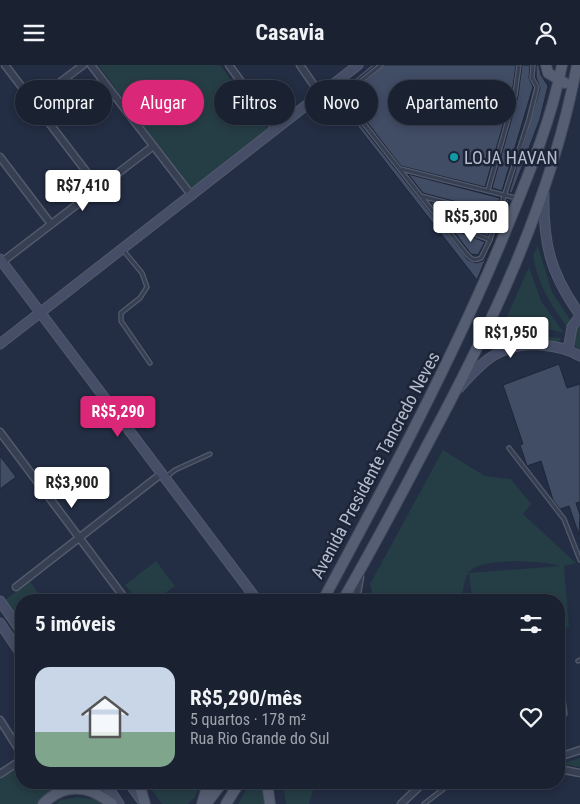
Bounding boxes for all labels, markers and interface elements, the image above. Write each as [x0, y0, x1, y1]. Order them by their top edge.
icon: menu [20, 19, 48, 47]
icon: person [532, 19, 560, 47]
text: Casavia [256, 20, 324, 45]
chip: Comprar [15, 80, 112, 125]
chip: Alugar [122, 80, 204, 125]
chip: Filtros [214, 80, 295, 125]
chip: Novo [305, 80, 378, 125]
chip: Apartamento [388, 80, 516, 125]
place label: LOJA HAVAN [464, 147, 558, 168]
marker: LOJA HAVAN [448, 151, 460, 163]
pin: R$7,410 [37, 169, 129, 212]
text: R$7,410 [56, 176, 110, 195]
pin: R$5,300 [425, 201, 517, 243]
text: R$5,300 [444, 207, 498, 226]
pin: R$1,950 [465, 317, 557, 359]
text: R$1,950 [484, 323, 538, 342]
street label: Avenida Presidente Tancredo Neves [306, 348, 444, 582]
pin: R$5,290 [72, 395, 164, 438]
text: R$5,290 [91, 402, 145, 421]
pin: R$3,900 [26, 467, 118, 509]
text: R$3,900 [45, 473, 99, 492]
icon: filters [517, 610, 545, 638]
text: 5 imóveis [35, 612, 116, 636]
text: R$5,290/mês [190, 686, 302, 710]
icon: home [75, 687, 135, 747]
icon: heart [517, 703, 545, 731]
text: 5 quartos · 178 m² [190, 710, 306, 729]
text: Rua Rio Grande do Sul [190, 729, 329, 748]

